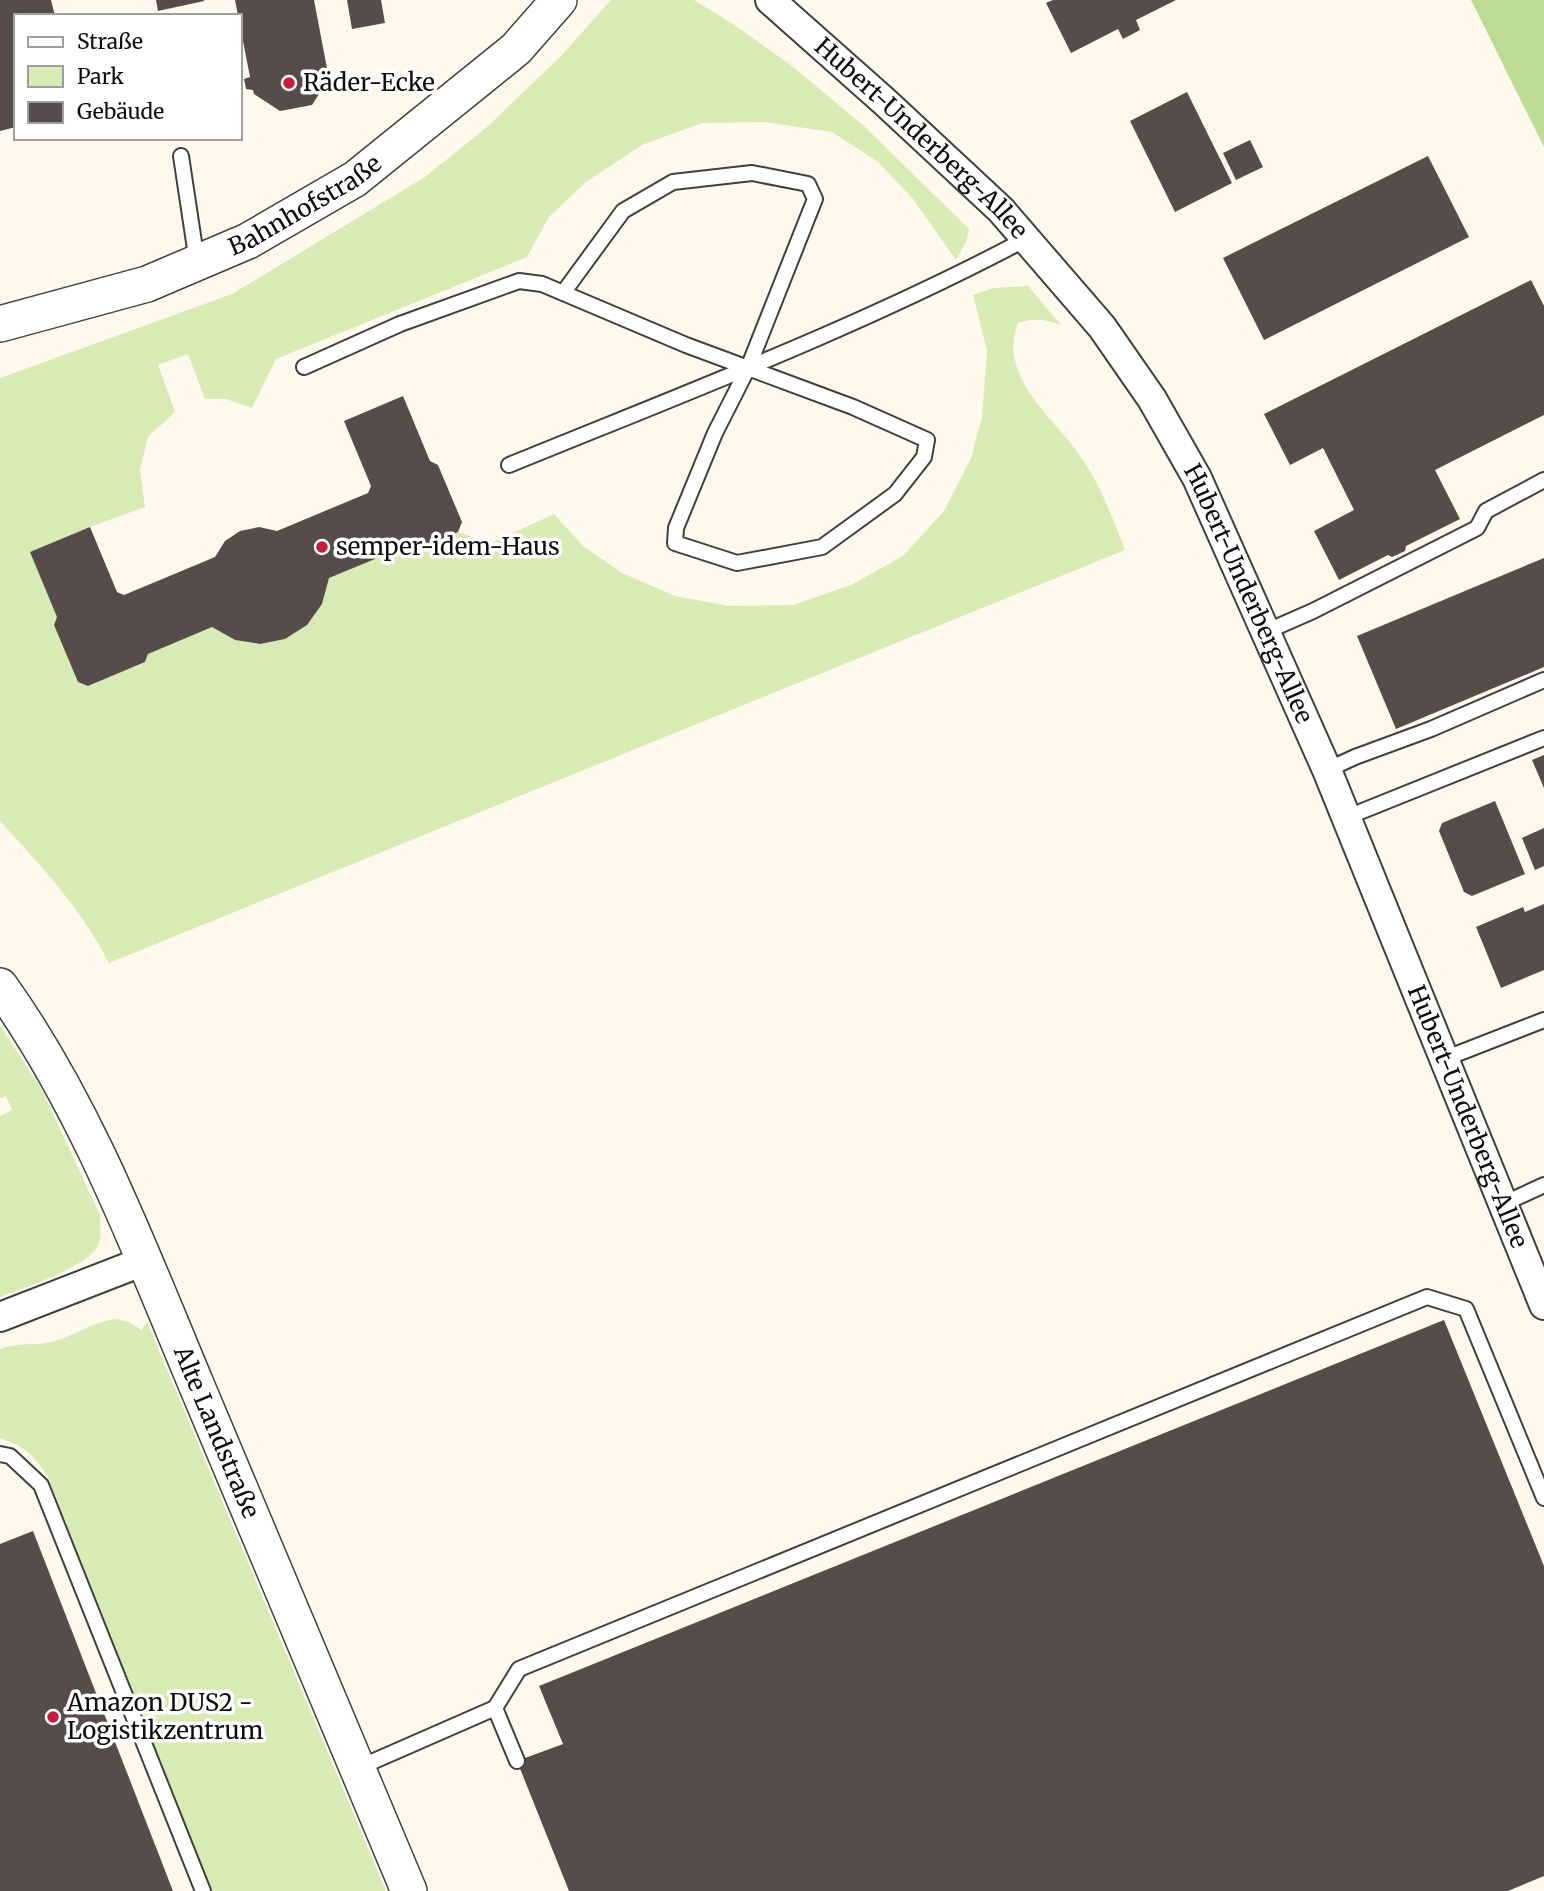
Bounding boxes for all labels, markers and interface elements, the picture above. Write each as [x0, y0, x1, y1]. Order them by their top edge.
legend [14, 14, 242, 140]
text: Straße [77, 28, 143, 55]
street label: Hubert-Underberg-Allee [808, 31, 1035, 245]
text: Park [77, 63, 124, 90]
place label: Räder-Ecke [303, 67, 435, 98]
marker: Räder-Ecke [281, 75, 297, 91]
text: Gebäude [77, 98, 164, 125]
street label: Bahnhofstraße [224, 148, 388, 263]
street label: Hubert-Underberg-Allee [1177, 458, 1320, 728]
place label: semper-idem-Haus [336, 531, 560, 562]
marker: semper-idem-Haus [314, 539, 330, 555]
street label: Hubert-Underberg-Allee [1401, 980, 1535, 1252]
street label: Alte Landstraße [167, 1341, 267, 1523]
place label: Amazon DUS2 - Logistikzentrum [66, 1687, 263, 1746]
marker: Amazon DUS2 - Logistikzentrum [45, 1709, 61, 1725]

